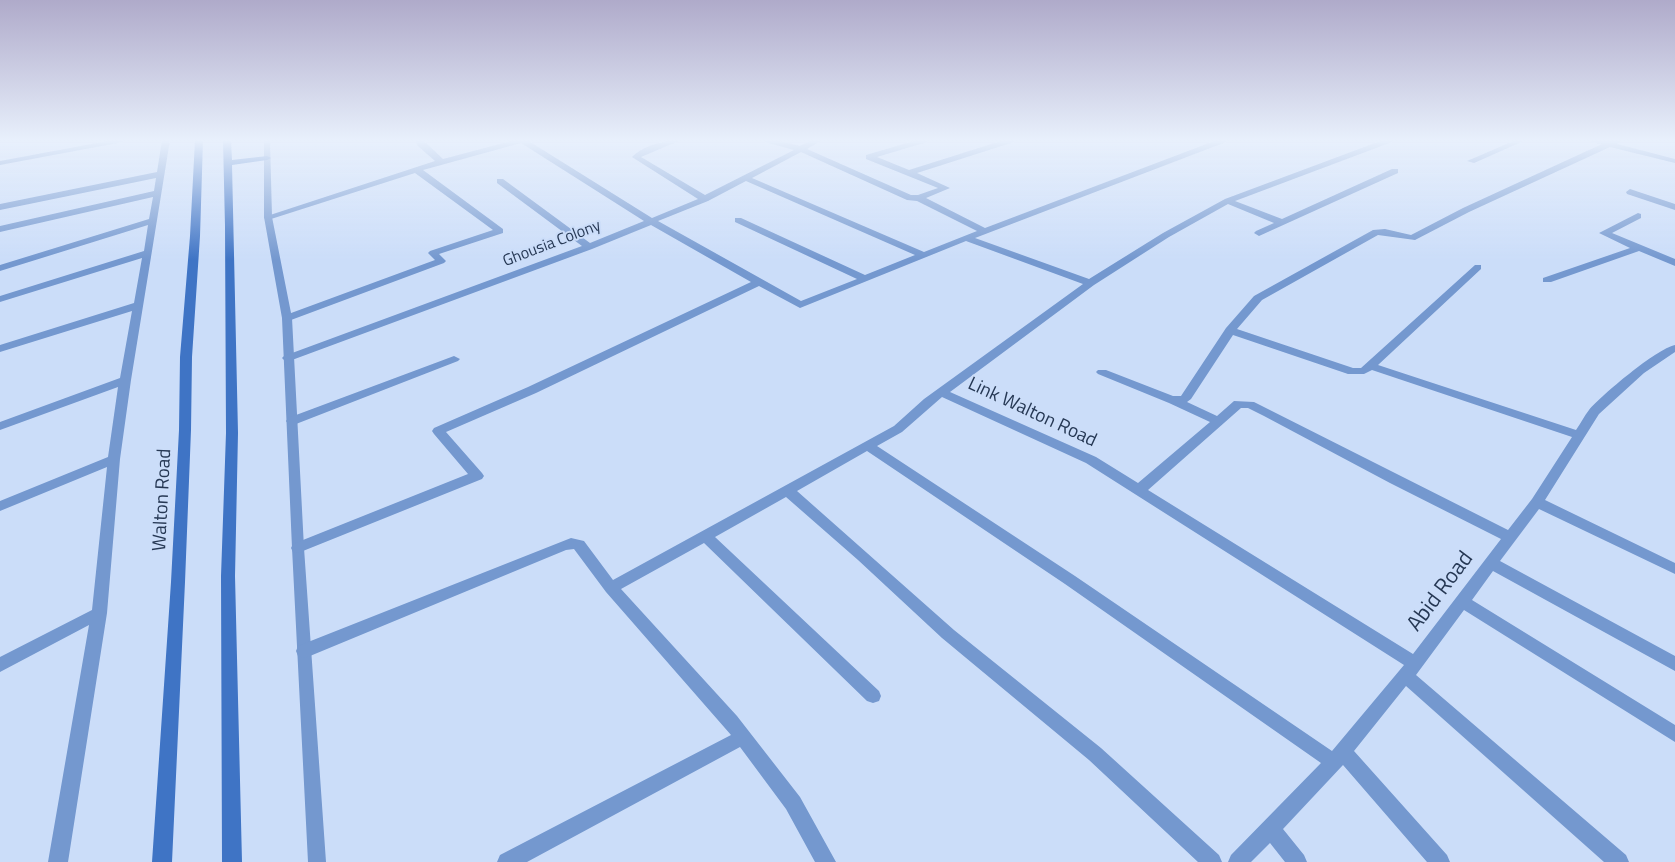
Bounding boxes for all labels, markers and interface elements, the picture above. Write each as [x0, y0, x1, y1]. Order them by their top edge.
street label: Ghousia Colony [500, 217, 604, 271]
street label: Link Walton Road [964, 373, 1100, 453]
street label: Walton Road [149, 448, 177, 552]
street label: Abid Road [1402, 547, 1480, 637]

